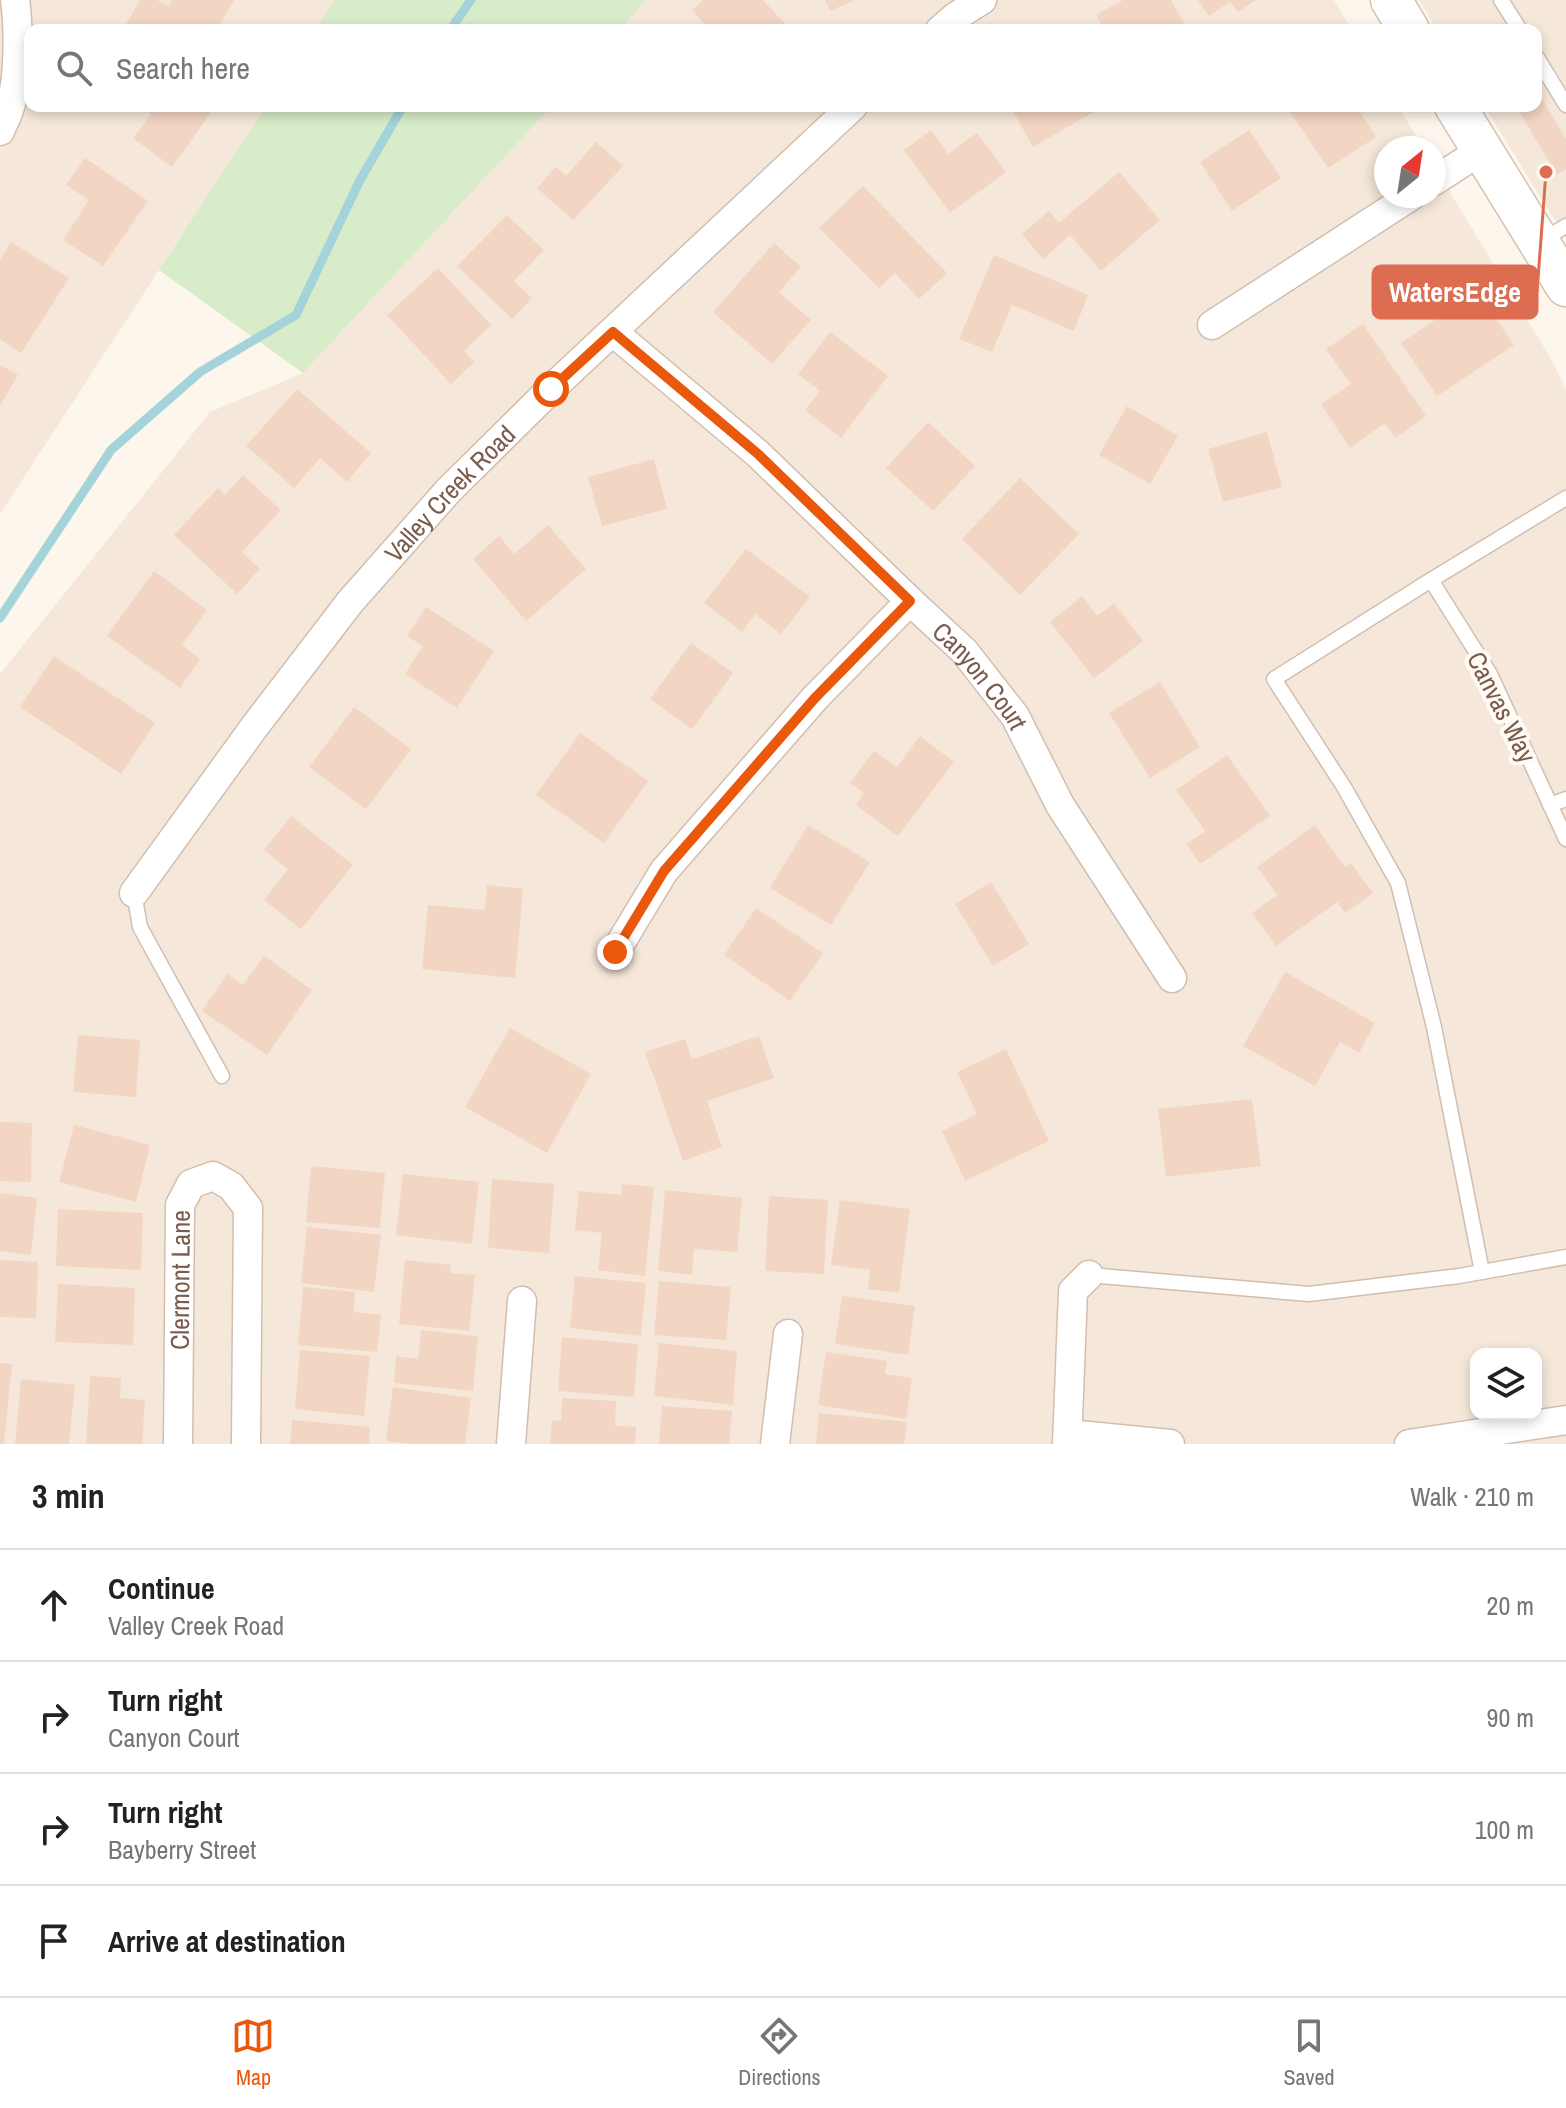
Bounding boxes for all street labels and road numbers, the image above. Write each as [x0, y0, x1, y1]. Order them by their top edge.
street label: Valley Creek Road [376, 417, 523, 569]
street label: Canyon Court [925, 613, 1036, 735]
street label: Canvas Way [1459, 646, 1545, 769]
street label: Clermont Lane [161, 1210, 197, 1350]

